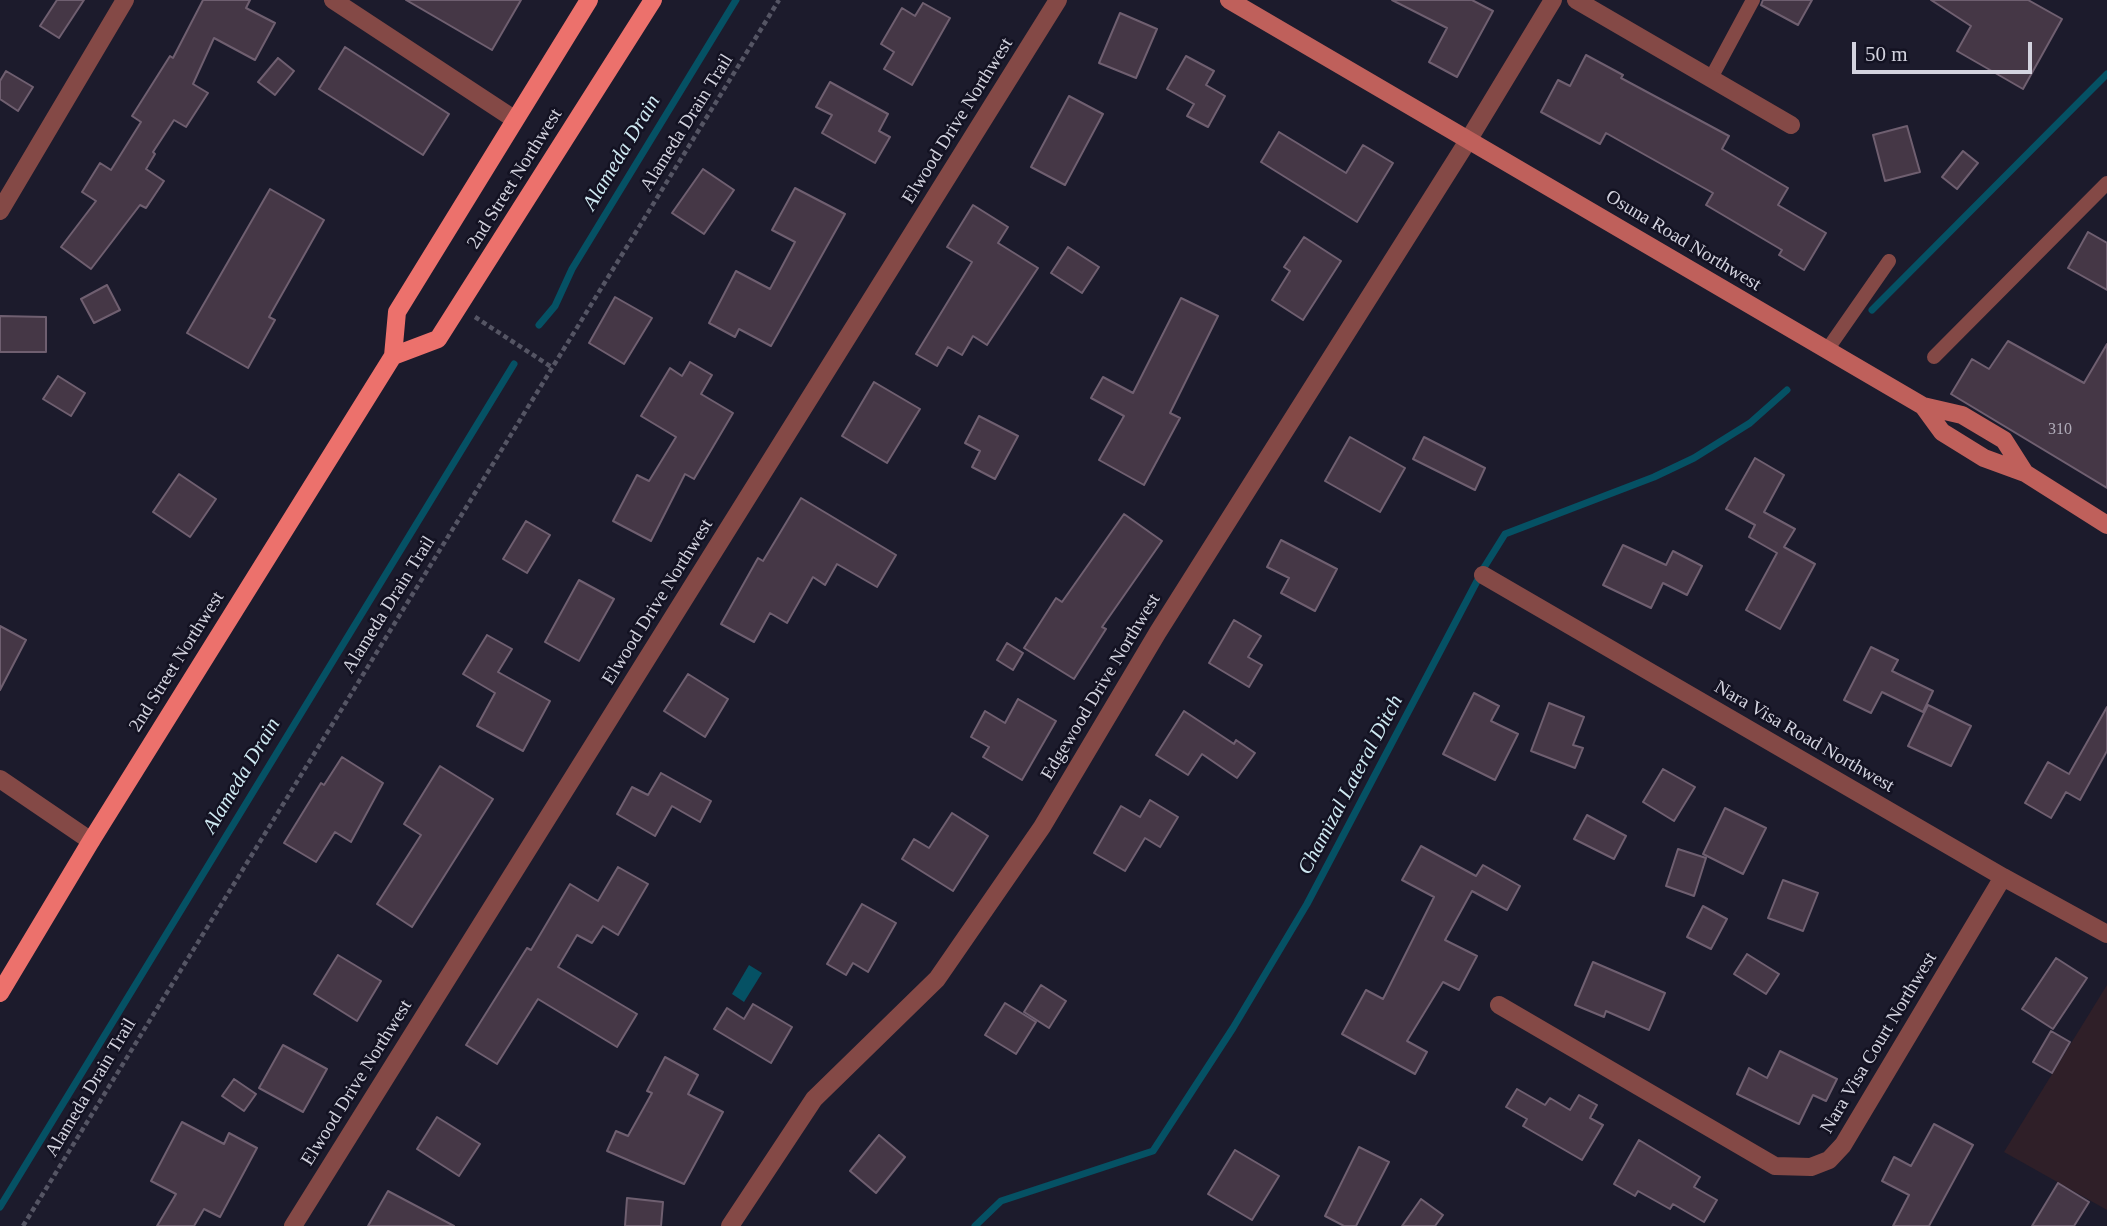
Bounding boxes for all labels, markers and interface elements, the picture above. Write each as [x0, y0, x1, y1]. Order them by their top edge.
scale bar [1855, 28, 2035, 72]
street label: Elwood Drive Northwest [898, 34, 1018, 208]
text: 50 m [1865, 42, 1908, 66]
street label: Alameda Drain Trail [636, 50, 738, 196]
water label: Alameda Drain [578, 91, 666, 215]
street label: 2nd Street Northwest [463, 104, 567, 254]
street label: Osuna Road Northwest [1601, 186, 1765, 296]
house number: 310 [2048, 420, 2072, 440]
street label: Elwood Drive Northwest [598, 515, 718, 689]
street label: Alameda Drain Trail [338, 532, 440, 678]
street label: 2nd Street Northwest [125, 587, 229, 737]
street label: Edgewood Drive Northwest [1036, 590, 1166, 784]
street label: Nara Visa Road Northwest [1710, 676, 1898, 798]
water label: Chamizal Lateral Ditch [1293, 691, 1409, 879]
water label: Alameda Drain [198, 714, 286, 838]
street label: Nara Visa Court Northwest [1816, 948, 1942, 1138]
street label: Elwood Drive Northwest [297, 996, 417, 1170]
street label: Alameda Drain Trail [41, 1015, 141, 1161]

